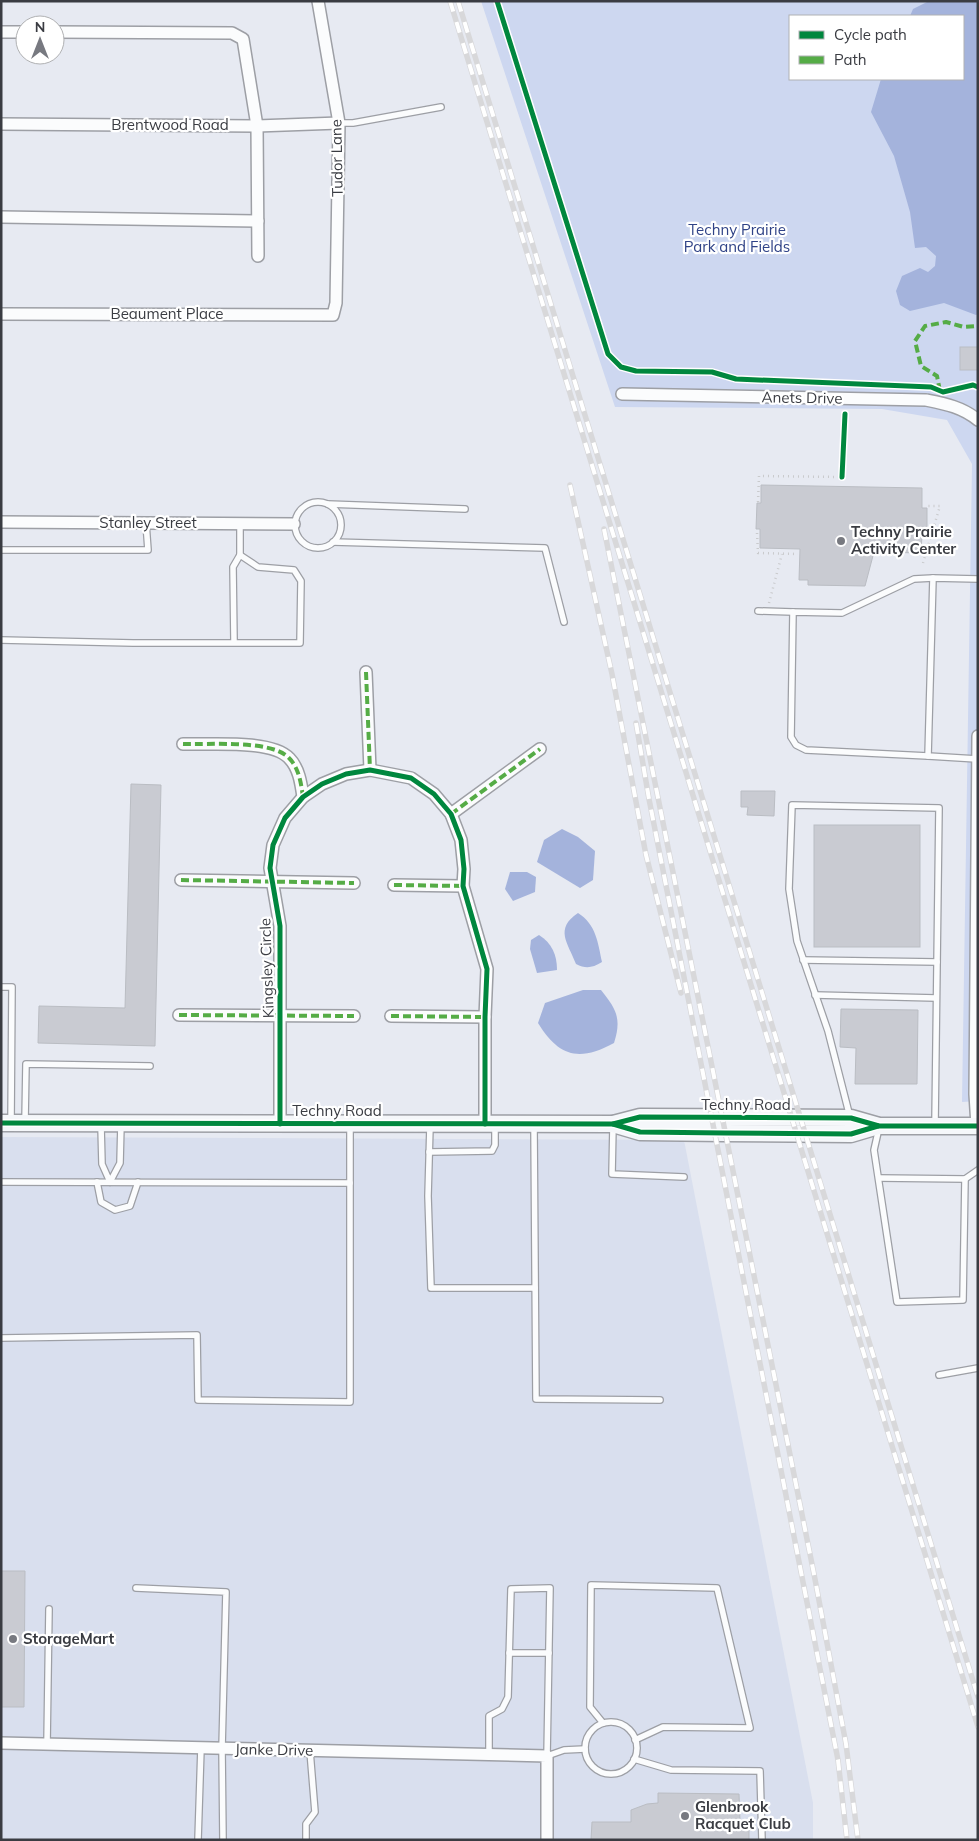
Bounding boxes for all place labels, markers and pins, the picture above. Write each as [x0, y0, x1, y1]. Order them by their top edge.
place label: Techny Prairie Activity Center [851, 522, 956, 558]
marker: Techny Prairie Activity Center [835, 535, 847, 547]
place label: StorageMart [23, 1629, 114, 1648]
marker: StorageMart [7, 1633, 19, 1645]
place label: Glenbrook Racquet Club [695, 1797, 791, 1833]
marker: Glenbrook Racquet Club [679, 1810, 691, 1822]

